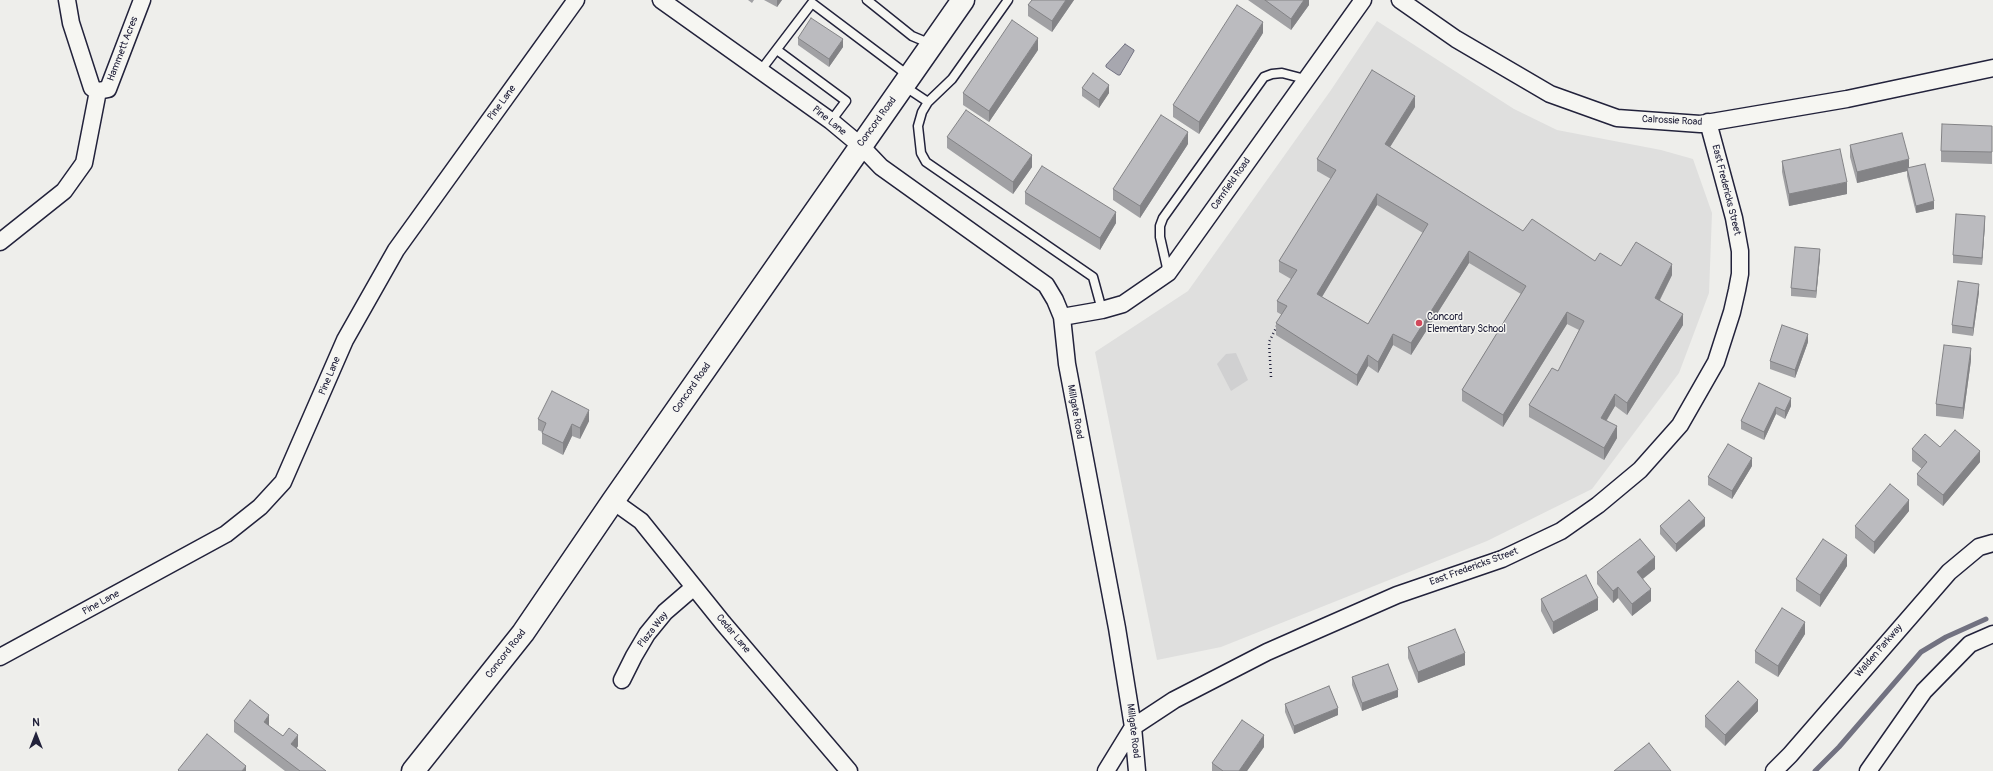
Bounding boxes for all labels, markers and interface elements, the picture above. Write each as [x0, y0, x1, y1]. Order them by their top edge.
street label: Hammett Acres [105, 15, 141, 83]
street label: Pine Lane [485, 83, 519, 123]
street label: Concord Road [855, 95, 899, 149]
street label: Pine Lane [809, 104, 849, 138]
street label: Calrossie Road [1641, 113, 1703, 129]
street label: East Fredericks Street [1709, 143, 1743, 237]
street label: Camfield Road [1209, 156, 1253, 212]
place label: Concord Elementary School [1427, 311, 1506, 334]
marker: Concord Elementary School [1414, 318, 1424, 328]
street label: Pine Lane [317, 355, 343, 397]
street label: Concord Road [670, 361, 714, 415]
street label: Millgate Road [1064, 384, 1086, 440]
street label: East Fredericks Street [1428, 545, 1520, 589]
street label: Pine Lane [80, 588, 122, 618]
street label: Plaza Way [635, 610, 671, 650]
street label: Cedar Lane [713, 612, 753, 656]
street label: Walden Parkway [1853, 622, 1905, 680]
street label: Concord Road [483, 627, 529, 681]
street label: Millgate Road [1124, 703, 1142, 759]
north arrow [16, 715, 56, 755]
text: N [32, 716, 40, 729]

